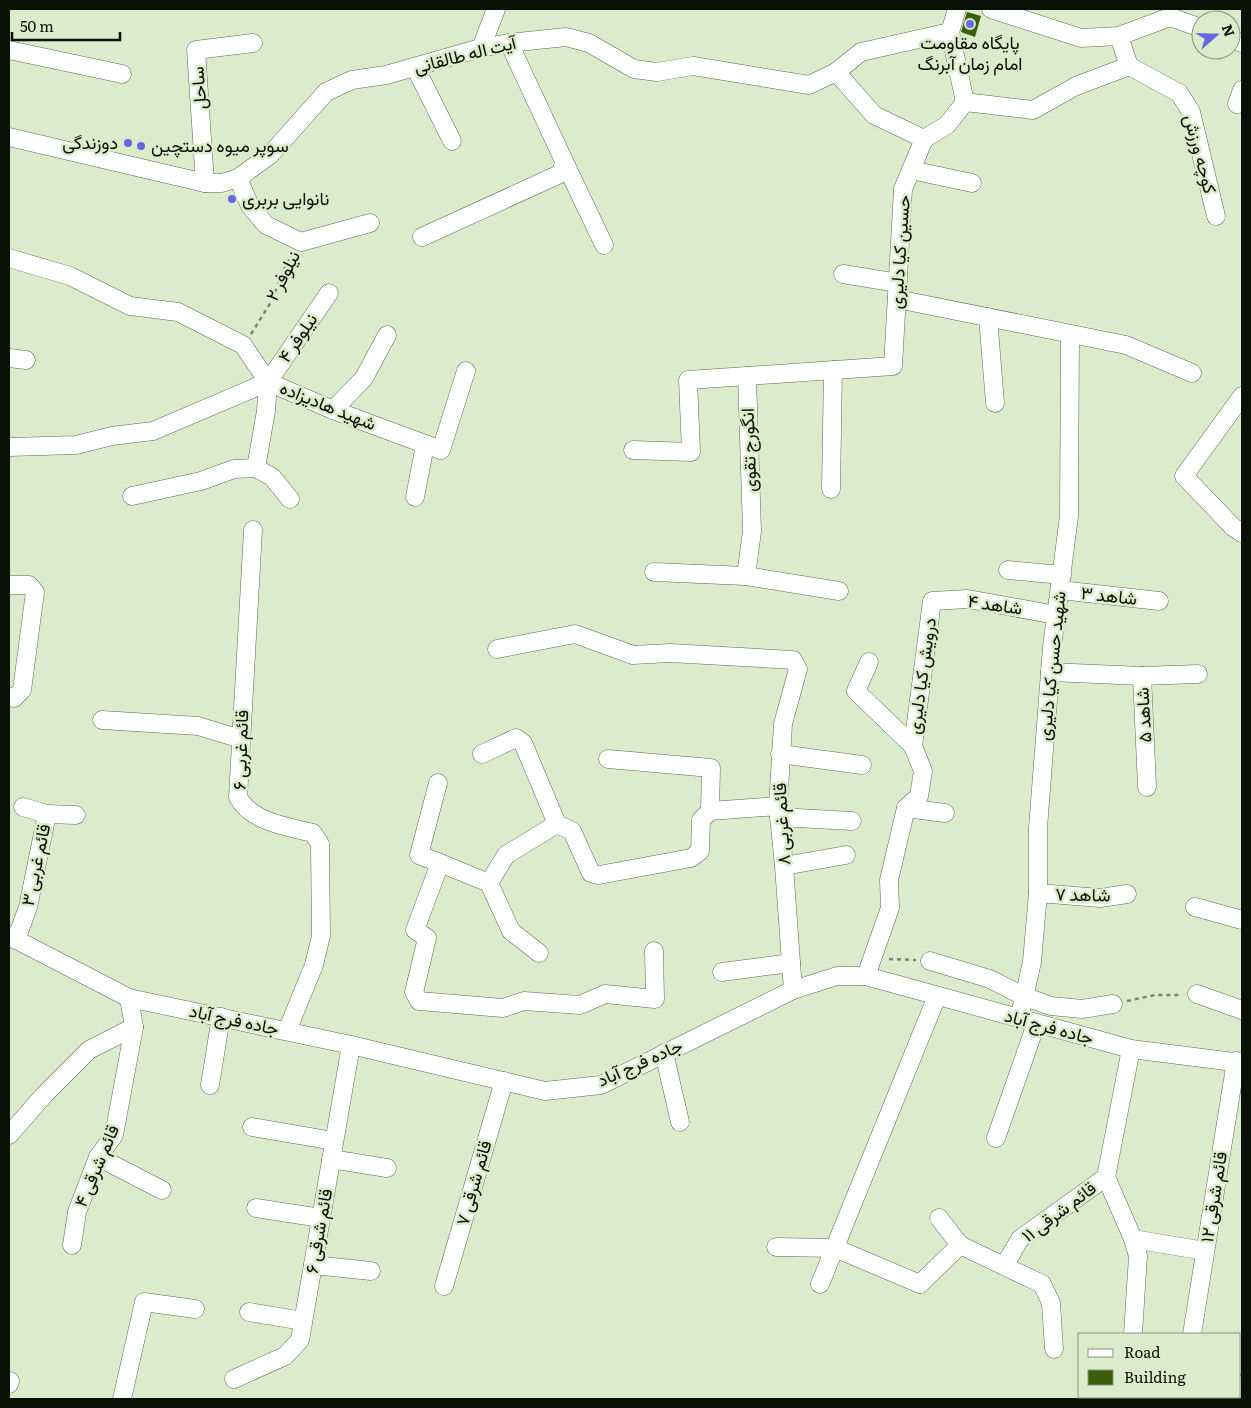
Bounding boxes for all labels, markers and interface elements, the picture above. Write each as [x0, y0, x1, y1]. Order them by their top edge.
scale bar [12, 10, 120, 42]
north arrow [1191, 10, 1241, 60]
text: 50 m [20, 14, 54, 37]
marker: پایگاه مقاومت امام زمان آبرنگ [964, 18, 976, 30]
text: N [1218, 21, 1241, 39]
street label: آیت اله طالقانی [411, 27, 520, 79]
place label: پایگاه مقاومت امام زمان آبرنگ [918, 28, 1022, 76]
street label: ساحل [183, 66, 212, 111]
street label: کوچه ورزش [1178, 111, 1225, 196]
place label: دوزندگی [62, 128, 118, 155]
place label: سوپر میوه دستچین [151, 131, 289, 158]
marker: دوزندگی [122, 137, 134, 149]
marker: سوپر میوه دستچین [135, 140, 147, 152]
place label: نانوایی بربری [242, 184, 329, 211]
marker: نانوایی بربری [226, 193, 238, 205]
street label: حسین کیا دلیری [881, 194, 916, 310]
street label: نیلوفر ۲ [257, 245, 306, 305]
street label: نیلوفر ۴ [270, 307, 323, 367]
street label: شهید هادیزاده [276, 373, 381, 436]
street label: انگورج تقوی [733, 408, 762, 492]
street label: شاهد ۳ [1080, 578, 1139, 611]
street label: شاهد ۴ [966, 586, 1024, 621]
street label: شهید حسن کیا دلیری [1029, 590, 1072, 742]
street label: درویش کیا دلیری [899, 616, 942, 736]
street label: شاهد ۵ [1128, 687, 1157, 743]
street label: قائم غربی ۶ [225, 709, 254, 791]
street label: قائم غربی ۸ [765, 782, 796, 866]
street label: قائم غربی ۳ [13, 821, 56, 908]
street label: شاهد ۷ [1055, 880, 1111, 907]
street label: جاده فرج آباد [187, 996, 282, 1041]
street label: جاده فرج آباد [1002, 1001, 1097, 1050]
street label: جاده فرج آباد [592, 1031, 686, 1092]
street label: قائم شرقی ۴ [66, 1120, 125, 1211]
street label: قائم شرقی ۷ [448, 1137, 498, 1228]
street label: قائم شرقی ۱۲ [1192, 1149, 1233, 1244]
street label: قائم شرقی ۱۱ [1015, 1174, 1101, 1248]
street label: قائم شرقی ۶ [297, 1186, 338, 1275]
legend [1078, 1333, 1241, 1398]
text: Road [1124, 1340, 1160, 1363]
text: Building [1124, 1365, 1186, 1388]

